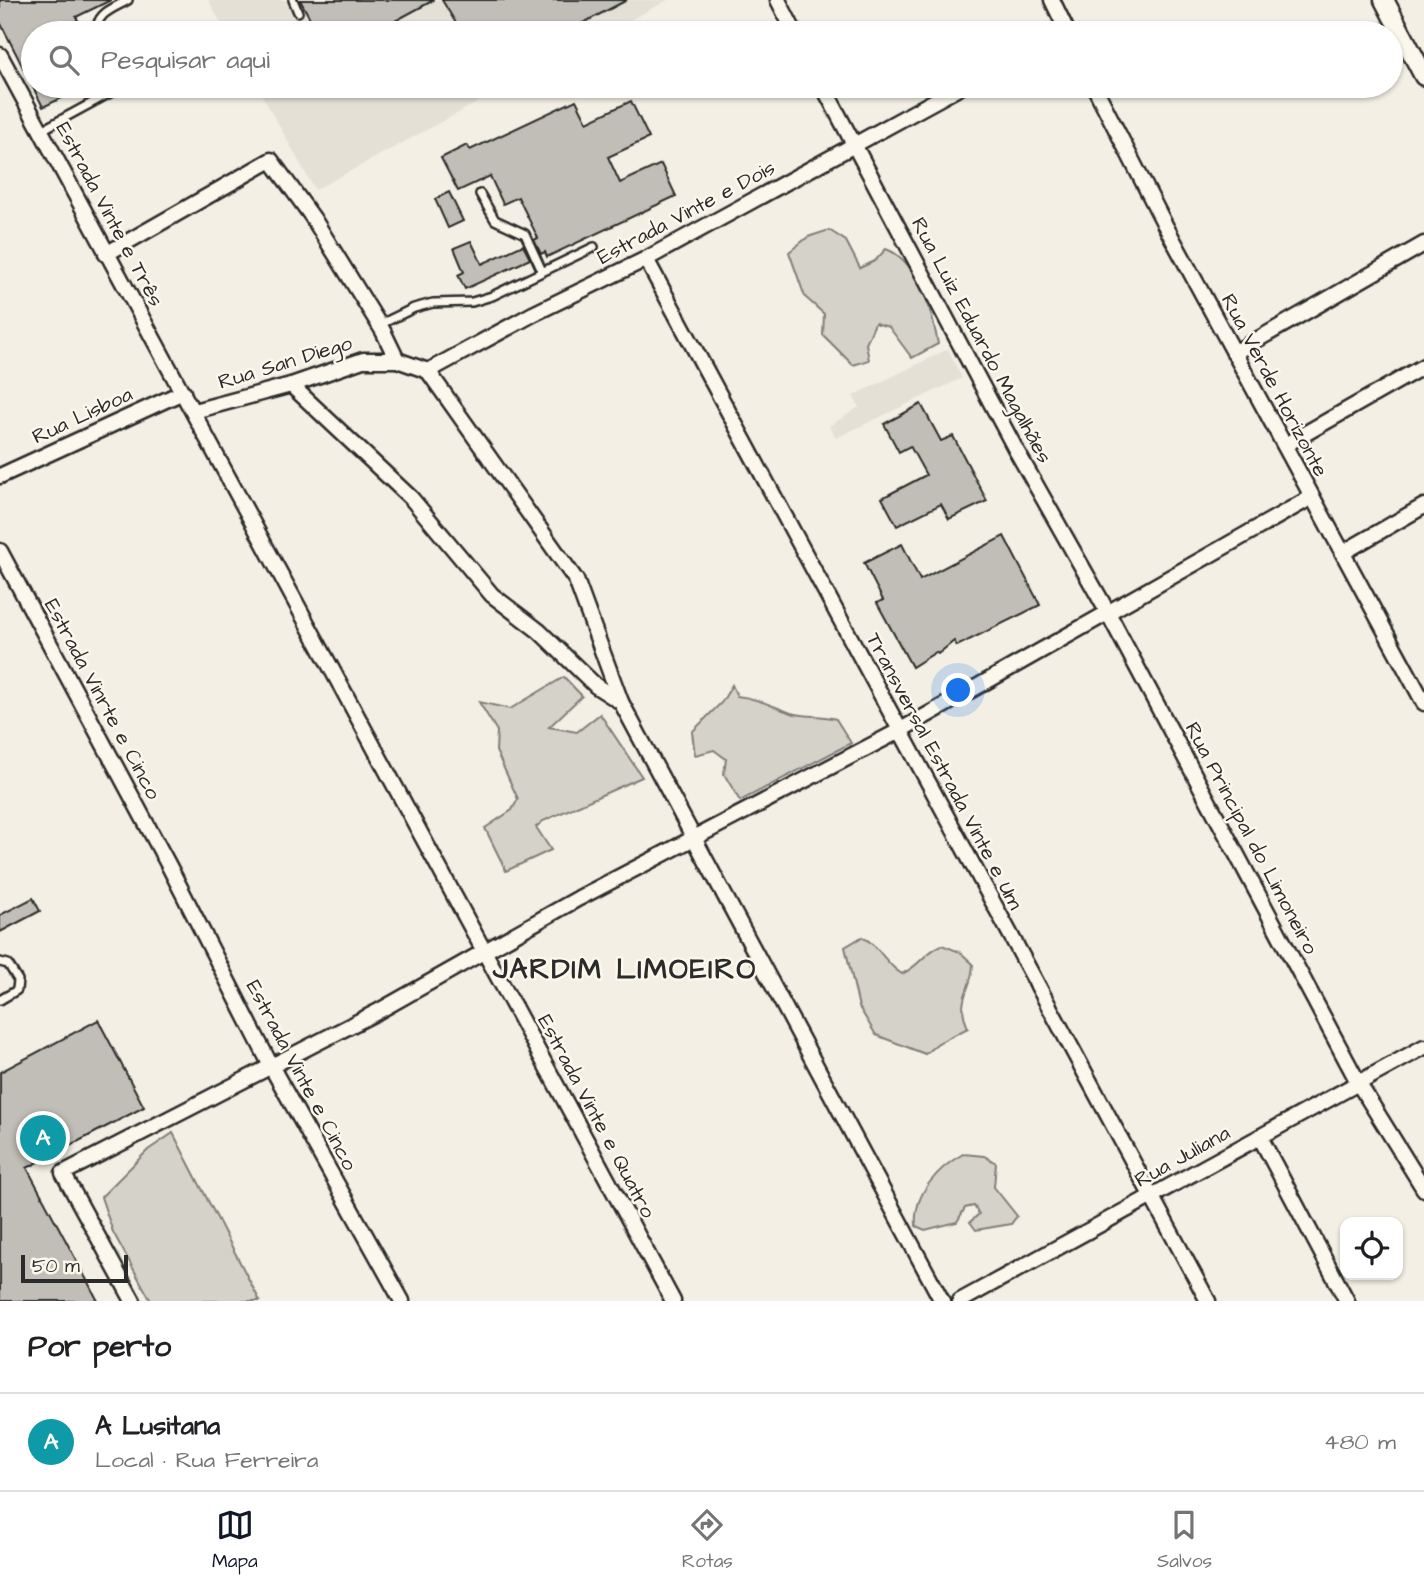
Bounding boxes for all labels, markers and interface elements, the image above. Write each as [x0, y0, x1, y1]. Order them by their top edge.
search box [21, 21, 1403, 98]
icon: search [45, 41, 83, 79]
text: Pesquisar aqui [101, 42, 270, 78]
street label: Estrada Vinte e Três [49, 117, 170, 312]
street label: Estrada Vinte e Dois [592, 153, 780, 272]
street label: Rua Luiz Eduardo Magalhães [902, 212, 1059, 469]
street label: Rua Verde Horizonte [1214, 289, 1335, 482]
street label: Rua San Diego [215, 328, 356, 399]
street label: Rua Lisboa [27, 380, 137, 451]
street label: Estrada Vinrte e Cinco [37, 594, 168, 805]
street label: Transversal Estrada Vinte e Um [859, 628, 1030, 915]
your location [941, 673, 975, 707]
street label: Rua Principal do Limoneiro [1177, 717, 1325, 960]
district label: JARDIM LIMOEIRO [492, 950, 757, 989]
street label: Estrada Vinte e Cinco [239, 975, 364, 1176]
street label: Estrada Vinte e Quatro [531, 1009, 663, 1223]
pin: A [20, 1112, 66, 1164]
street label: Rua Juliana [1129, 1118, 1235, 1195]
map controls [1340, 1217, 1403, 1280]
button: locate [1340, 1217, 1403, 1280]
scale bar [21, 1252, 128, 1284]
text: 50 m [32, 1253, 80, 1280]
text: Por perto [28, 1326, 171, 1368]
text: A Lusitana [95, 1408, 220, 1444]
text: A [44, 1426, 58, 1458]
text: 480 m [1324, 1426, 1396, 1458]
text: Local · Rua Ferreira [95, 1444, 318, 1476]
tab: Mapa [212, 1506, 258, 1575]
tab: Rotas [682, 1506, 733, 1575]
tab: Salvos [1157, 1506, 1212, 1575]

